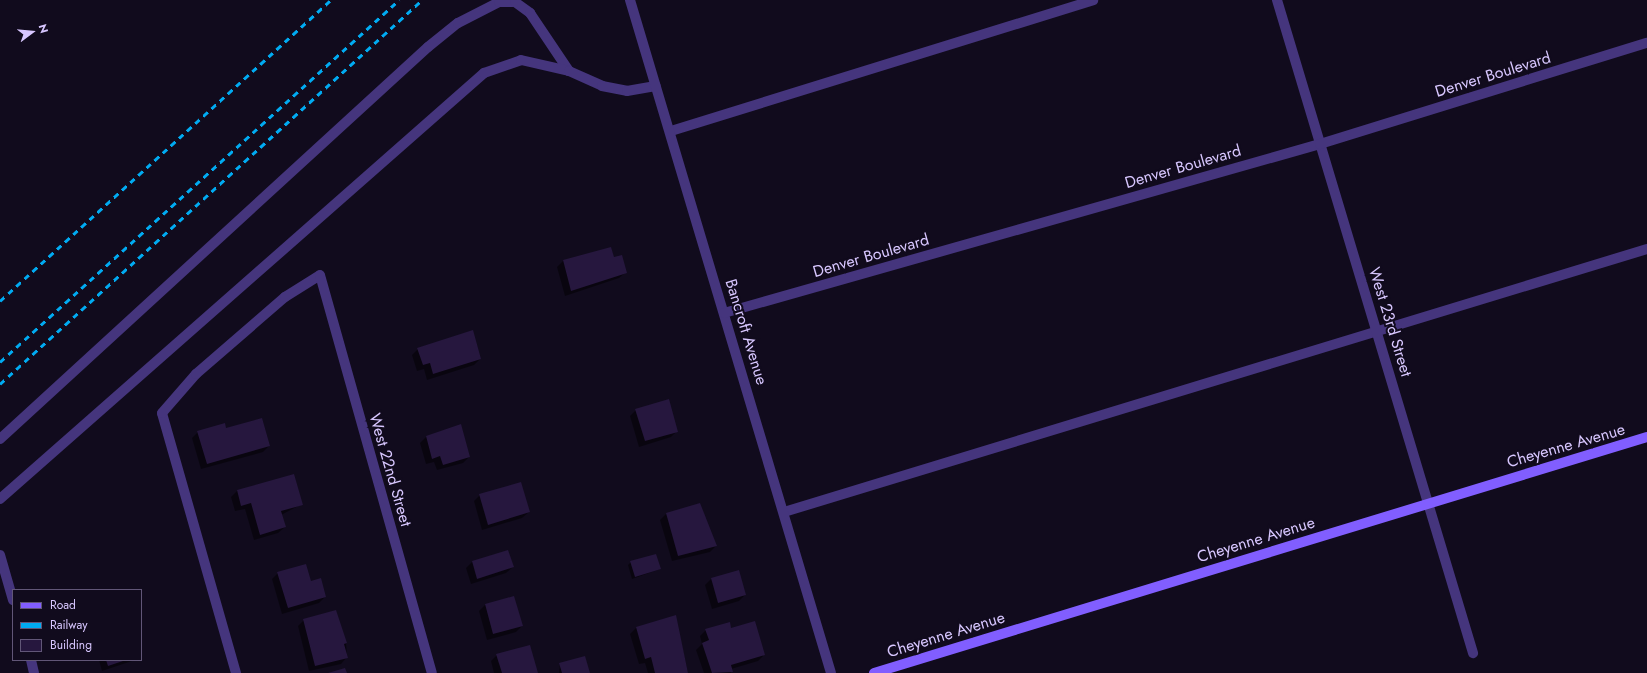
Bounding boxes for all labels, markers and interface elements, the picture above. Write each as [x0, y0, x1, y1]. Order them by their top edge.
north arrow [12, 12, 52, 52]
text: N [35, 22, 52, 35]
street label: Denver Boulevard [1433, 48, 1553, 102]
street label: Denver Boulevard [1123, 141, 1243, 193]
street label: Denver Boulevard [811, 230, 931, 282]
street label: West 23rd Street [1364, 265, 1416, 379]
street label: Bancroft Avenue [721, 277, 771, 387]
street label: West 22nd Street [365, 411, 415, 529]
street label: Cheyenne Avenue [1505, 420, 1627, 472]
street label: Cheyenne Avenue [1195, 513, 1317, 567]
legend [12, 589, 142, 661]
text: Road [50, 596, 76, 614]
street label: Cheyenne Avenue [885, 608, 1007, 662]
text: Railway [50, 616, 88, 634]
text: Building [50, 636, 92, 654]

